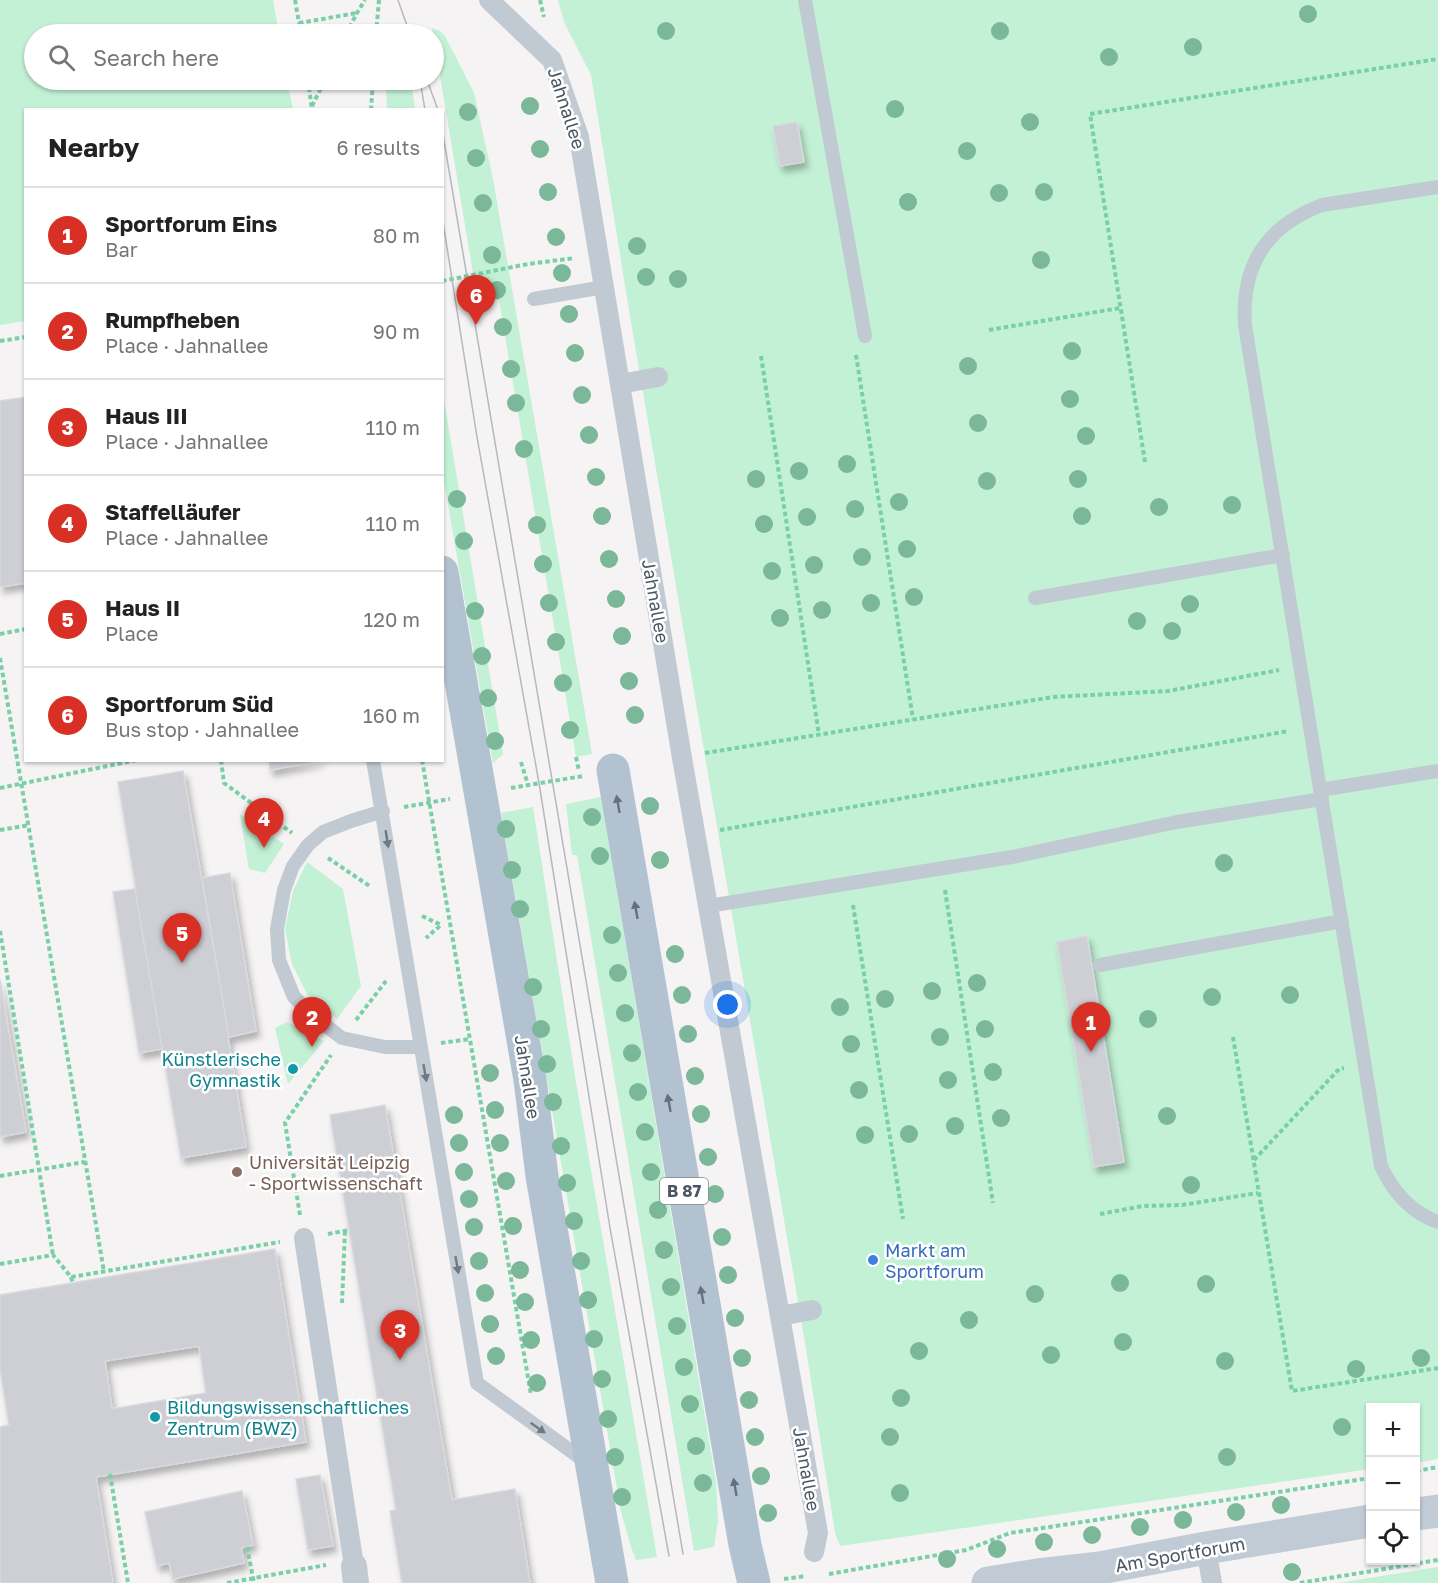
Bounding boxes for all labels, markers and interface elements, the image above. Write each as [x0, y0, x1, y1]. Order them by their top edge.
search box [24, 24, 444, 90]
icon: search [45, 41, 78, 74]
text: Search here [93, 44, 219, 71]
street label: Jahnallee [543, 64, 591, 152]
text: Nearby [48, 132, 139, 163]
text: 6 results [336, 135, 420, 159]
text: Sportforum Eins [105, 210, 277, 237]
text: 1 [62, 223, 73, 247]
text: 80 m [373, 223, 420, 247]
text: Bar [105, 237, 138, 261]
pin: 6 [456, 276, 496, 325]
text: Rumpfheben [105, 306, 240, 333]
text: 2 [61, 319, 74, 343]
text: 90 m [373, 319, 420, 343]
text: Place · Jahnallee [105, 333, 268, 357]
text: Haus III [105, 402, 188, 429]
text: 3 [61, 415, 74, 439]
text: 110 m [366, 415, 420, 439]
text: Place · Jahnallee [105, 429, 268, 453]
text: Staffelläufer [105, 498, 241, 525]
text: 4 [61, 511, 74, 535]
text: 110 m [366, 511, 420, 535]
text: Place · Jahnallee [105, 525, 268, 549]
street label: Jahnallee [638, 557, 674, 645]
text: Haus II [105, 594, 180, 621]
text: 5 [61, 607, 74, 631]
text: 120 m [364, 607, 420, 631]
text: Place [105, 621, 158, 645]
text: Sportforum Süd [105, 690, 273, 717]
text: 6 [61, 703, 74, 727]
text: 160 m [363, 703, 420, 727]
text: Bus stop · Jahnallee [105, 717, 299, 741]
one-way arrow [614, 794, 623, 813]
pin: 4 [244, 798, 284, 848]
one-way arrow [383, 829, 392, 848]
one-way arrow [632, 901, 641, 920]
pin: 5 [162, 914, 201, 963]
your location [713, 990, 742, 1019]
pin: 2 [292, 998, 332, 1047]
pin: 1 [1072, 1002, 1110, 1052]
street label: Jahnallee [511, 1033, 545, 1121]
place label: Künstlerische Gymnastik [162, 1048, 281, 1091]
marker: Künstlerische Gymnastik [286, 1062, 300, 1076]
one-way arrow [421, 1063, 430, 1082]
one-way arrow [664, 1093, 673, 1112]
place label: Universität Leipzig - Sportwissenschaft [249, 1151, 423, 1194]
marker: Universität Leipzig - Sportwissenschaft [230, 1165, 244, 1179]
road number: B 87 [660, 1178, 708, 1204]
place label: Markt am Sportforum [885, 1239, 984, 1282]
marker: Markt am Sportforum [866, 1253, 880, 1267]
one-way arrow [453, 1256, 462, 1275]
one-way arrow [697, 1285, 706, 1304]
pin: 3 [380, 1310, 420, 1360]
place label: Bildungswissenschaftliches Zentrum (BWZ) [167, 1396, 409, 1439]
map controls [1366, 1403, 1420, 1565]
button: + [1366, 1403, 1420, 1457]
marker: Bildungswissenschaftliches Zentrum (BWZ) [148, 1410, 162, 1424]
one-way arrow [530, 1422, 546, 1433]
street label: Jahnallee [789, 1425, 825, 1513]
button: − [1366, 1457, 1420, 1511]
one-way arrow [730, 1477, 739, 1496]
button: locate [1366, 1511, 1420, 1565]
street label: Am Sportforum [1113, 1532, 1247, 1576]

